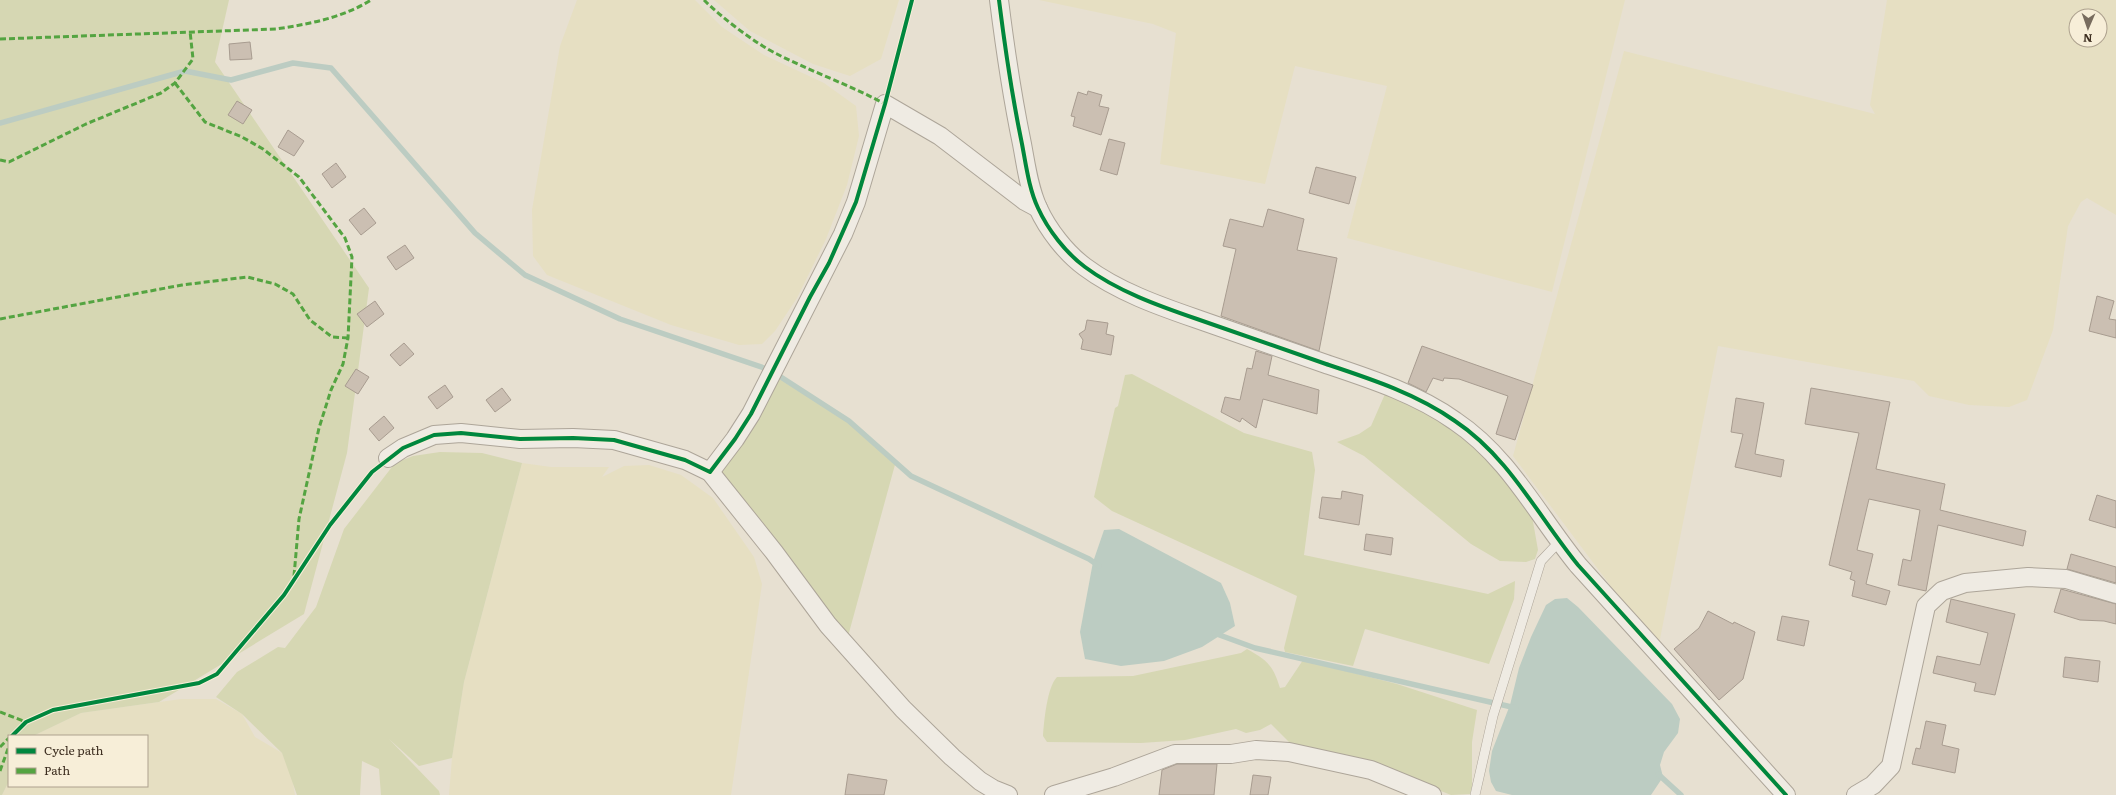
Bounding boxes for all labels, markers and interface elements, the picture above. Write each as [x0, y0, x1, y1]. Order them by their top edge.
north arrow [2068, 8, 2108, 48]
text: N [2083, 31, 2093, 47]
legend [8, 735, 148, 787]
text: Cycle path [44, 741, 104, 759]
text: Path [44, 761, 70, 779]

